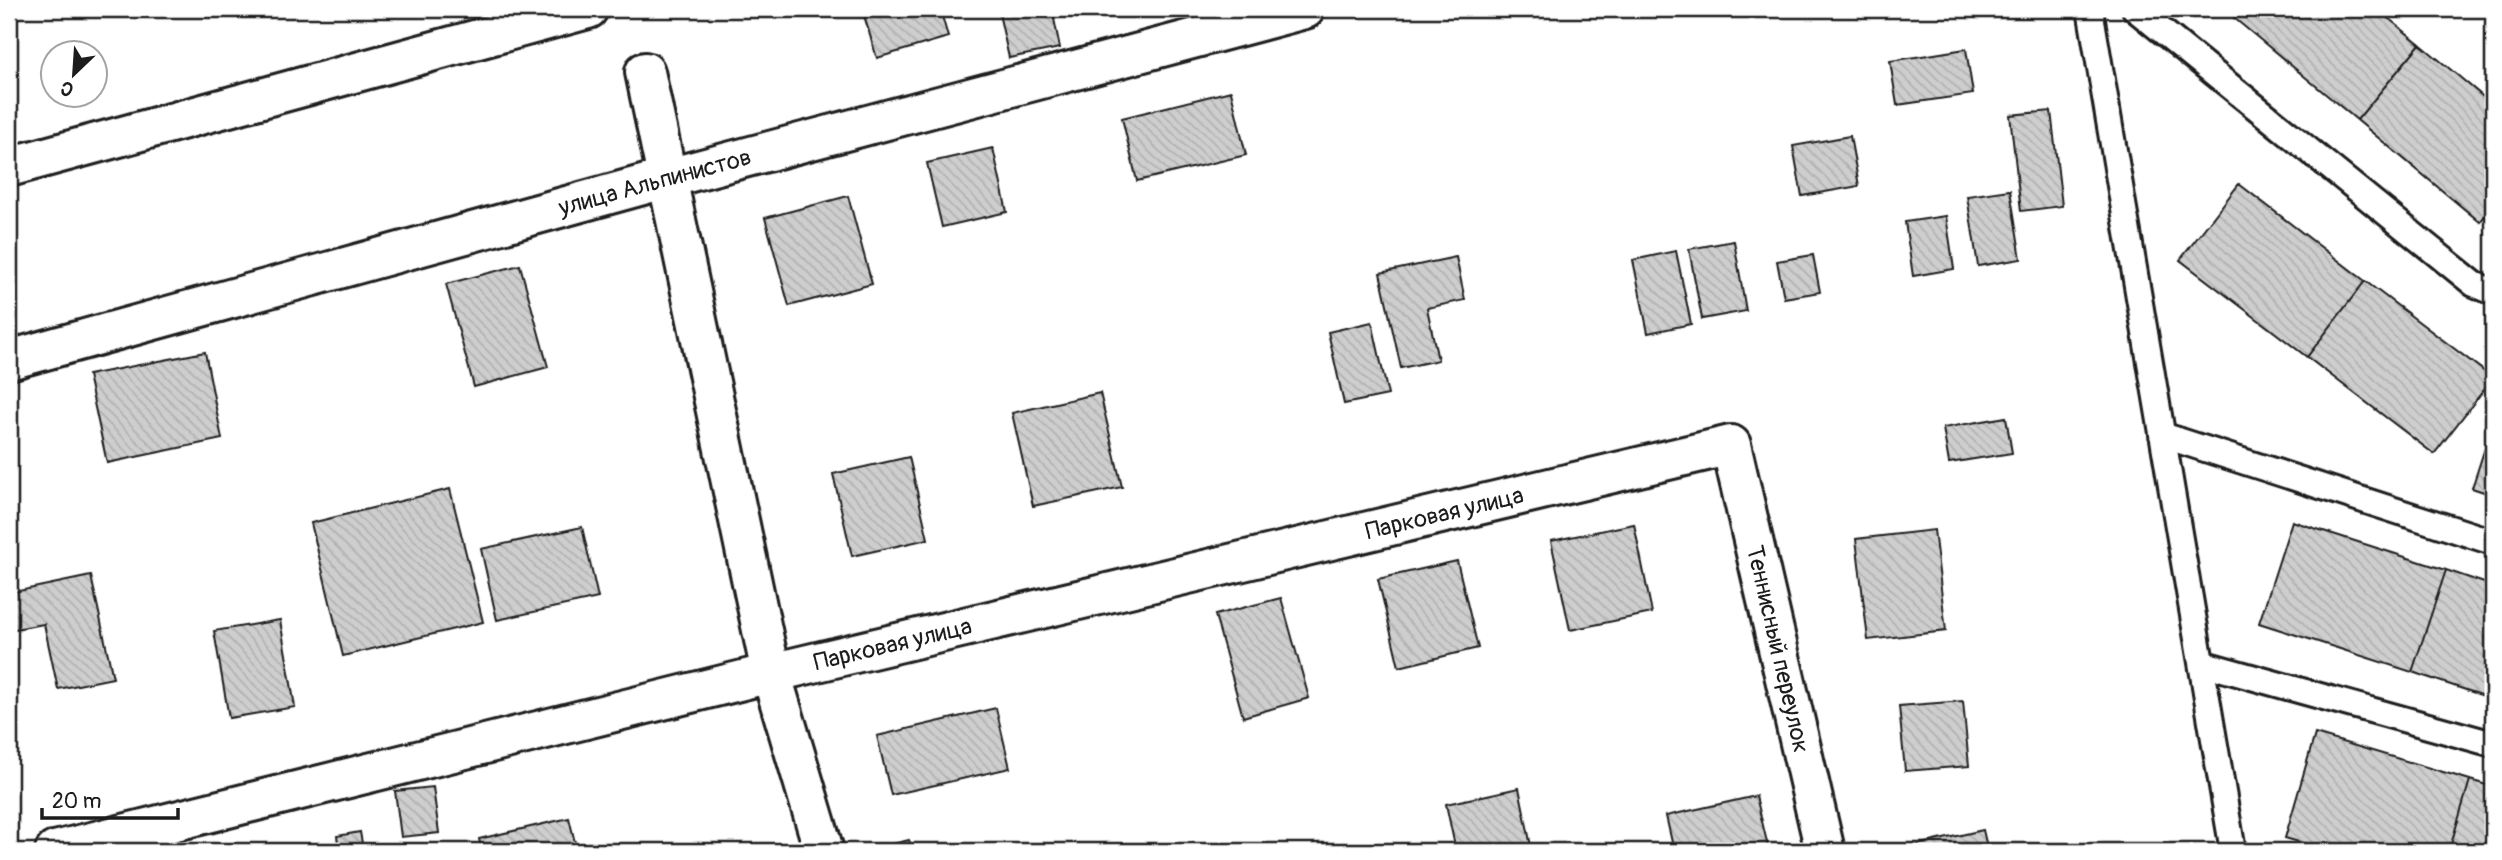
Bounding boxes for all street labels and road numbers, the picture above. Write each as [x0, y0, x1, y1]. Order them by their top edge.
street label: улица Альпинистов [554, 142, 754, 222]
street label: Парковая улица [1363, 480, 1526, 546]
street label: Теннисный переулок [1740, 543, 1816, 755]
street label: Парковая улица [811, 611, 975, 677]

